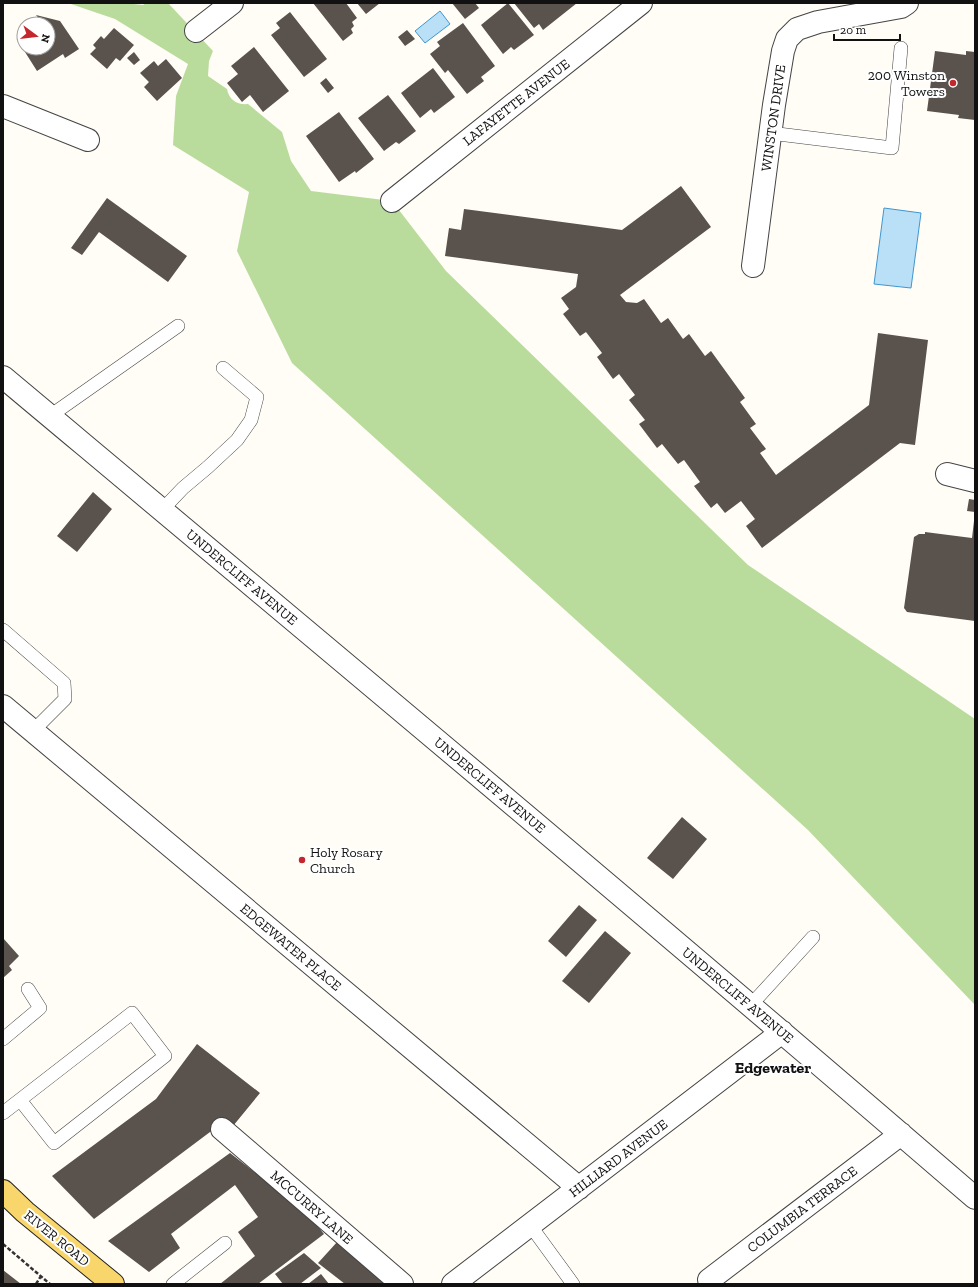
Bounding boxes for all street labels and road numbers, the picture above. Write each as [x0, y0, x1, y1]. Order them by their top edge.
street label: LAFAYETTE AVENUE [459, 55, 573, 149]
street label: WINSTON DRIVE [758, 64, 789, 173]
street label: UNDERCLIFF AVENUE [183, 526, 301, 629]
street label: UNDERCLIFF AVENUE [431, 734, 549, 837]
street label: EDGEWATER PLACE [237, 900, 345, 995]
street label: UNDERCLIFF AVENUE [679, 944, 797, 1047]
street label: HILLIARD AVENUE [566, 1116, 671, 1201]
street label: COLUMBIA TERRACE [744, 1162, 861, 1256]
street label: MCCURRY LANE [267, 1167, 356, 1248]
street label: RIVER ROAD [20, 1207, 93, 1270]

